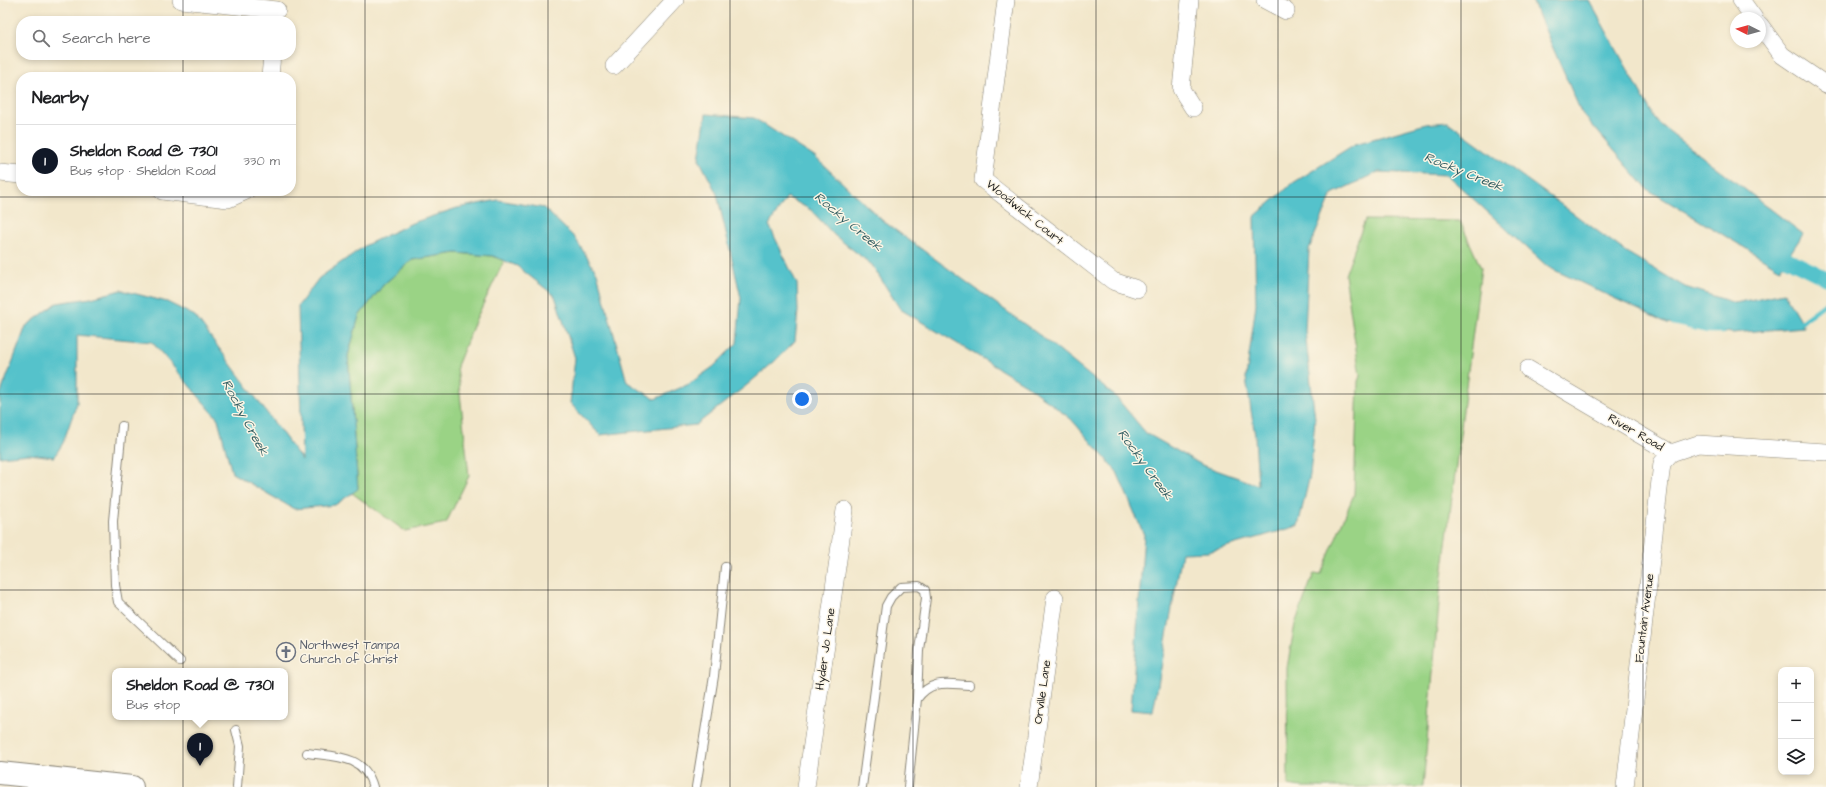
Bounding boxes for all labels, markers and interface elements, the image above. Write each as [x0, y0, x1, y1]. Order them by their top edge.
north arrow [1730, 12, 1766, 48]
search box [16, 16, 296, 60]
icon: search [30, 27, 52, 49]
text: Search here [62, 28, 151, 49]
text: Nearby [32, 86, 89, 110]
text: Sheldon Road @ 7301 [70, 141, 218, 162]
water label: Rocky Creek [1421, 148, 1507, 197]
text: 1 [44, 152, 46, 170]
text: 330 m [243, 152, 280, 170]
text: Bus stop · Sheldon Road [70, 162, 216, 180]
street label: Woodwick Court [982, 176, 1067, 249]
water label: Rocky Creek [810, 188, 887, 257]
water label: Rocky Creek [217, 376, 273, 460]
your location [792, 389, 812, 409]
street label: River Road [1605, 410, 1667, 455]
water label: Rocky Creek [1113, 425, 1178, 505]
street label: Fountain Avenue [1631, 572, 1658, 664]
street label: Hyder Jo Lane [811, 606, 841, 691]
place label: Northwest Tampa Church of Christ [300, 637, 399, 668]
church icon: Northwest Tampa Church of Christ [275, 641, 297, 663]
street label: Orville Lane [1030, 658, 1055, 725]
map controls [1778, 667, 1814, 775]
button: + [1778, 667, 1814, 703]
popup [112, 668, 288, 720]
text: Sheldon Road @ 7301 [126, 675, 274, 696]
text: Bus stop [126, 696, 180, 714]
button: − [1778, 703, 1814, 739]
pin: 1 [187, 733, 213, 766]
button: layers [1778, 739, 1814, 775]

